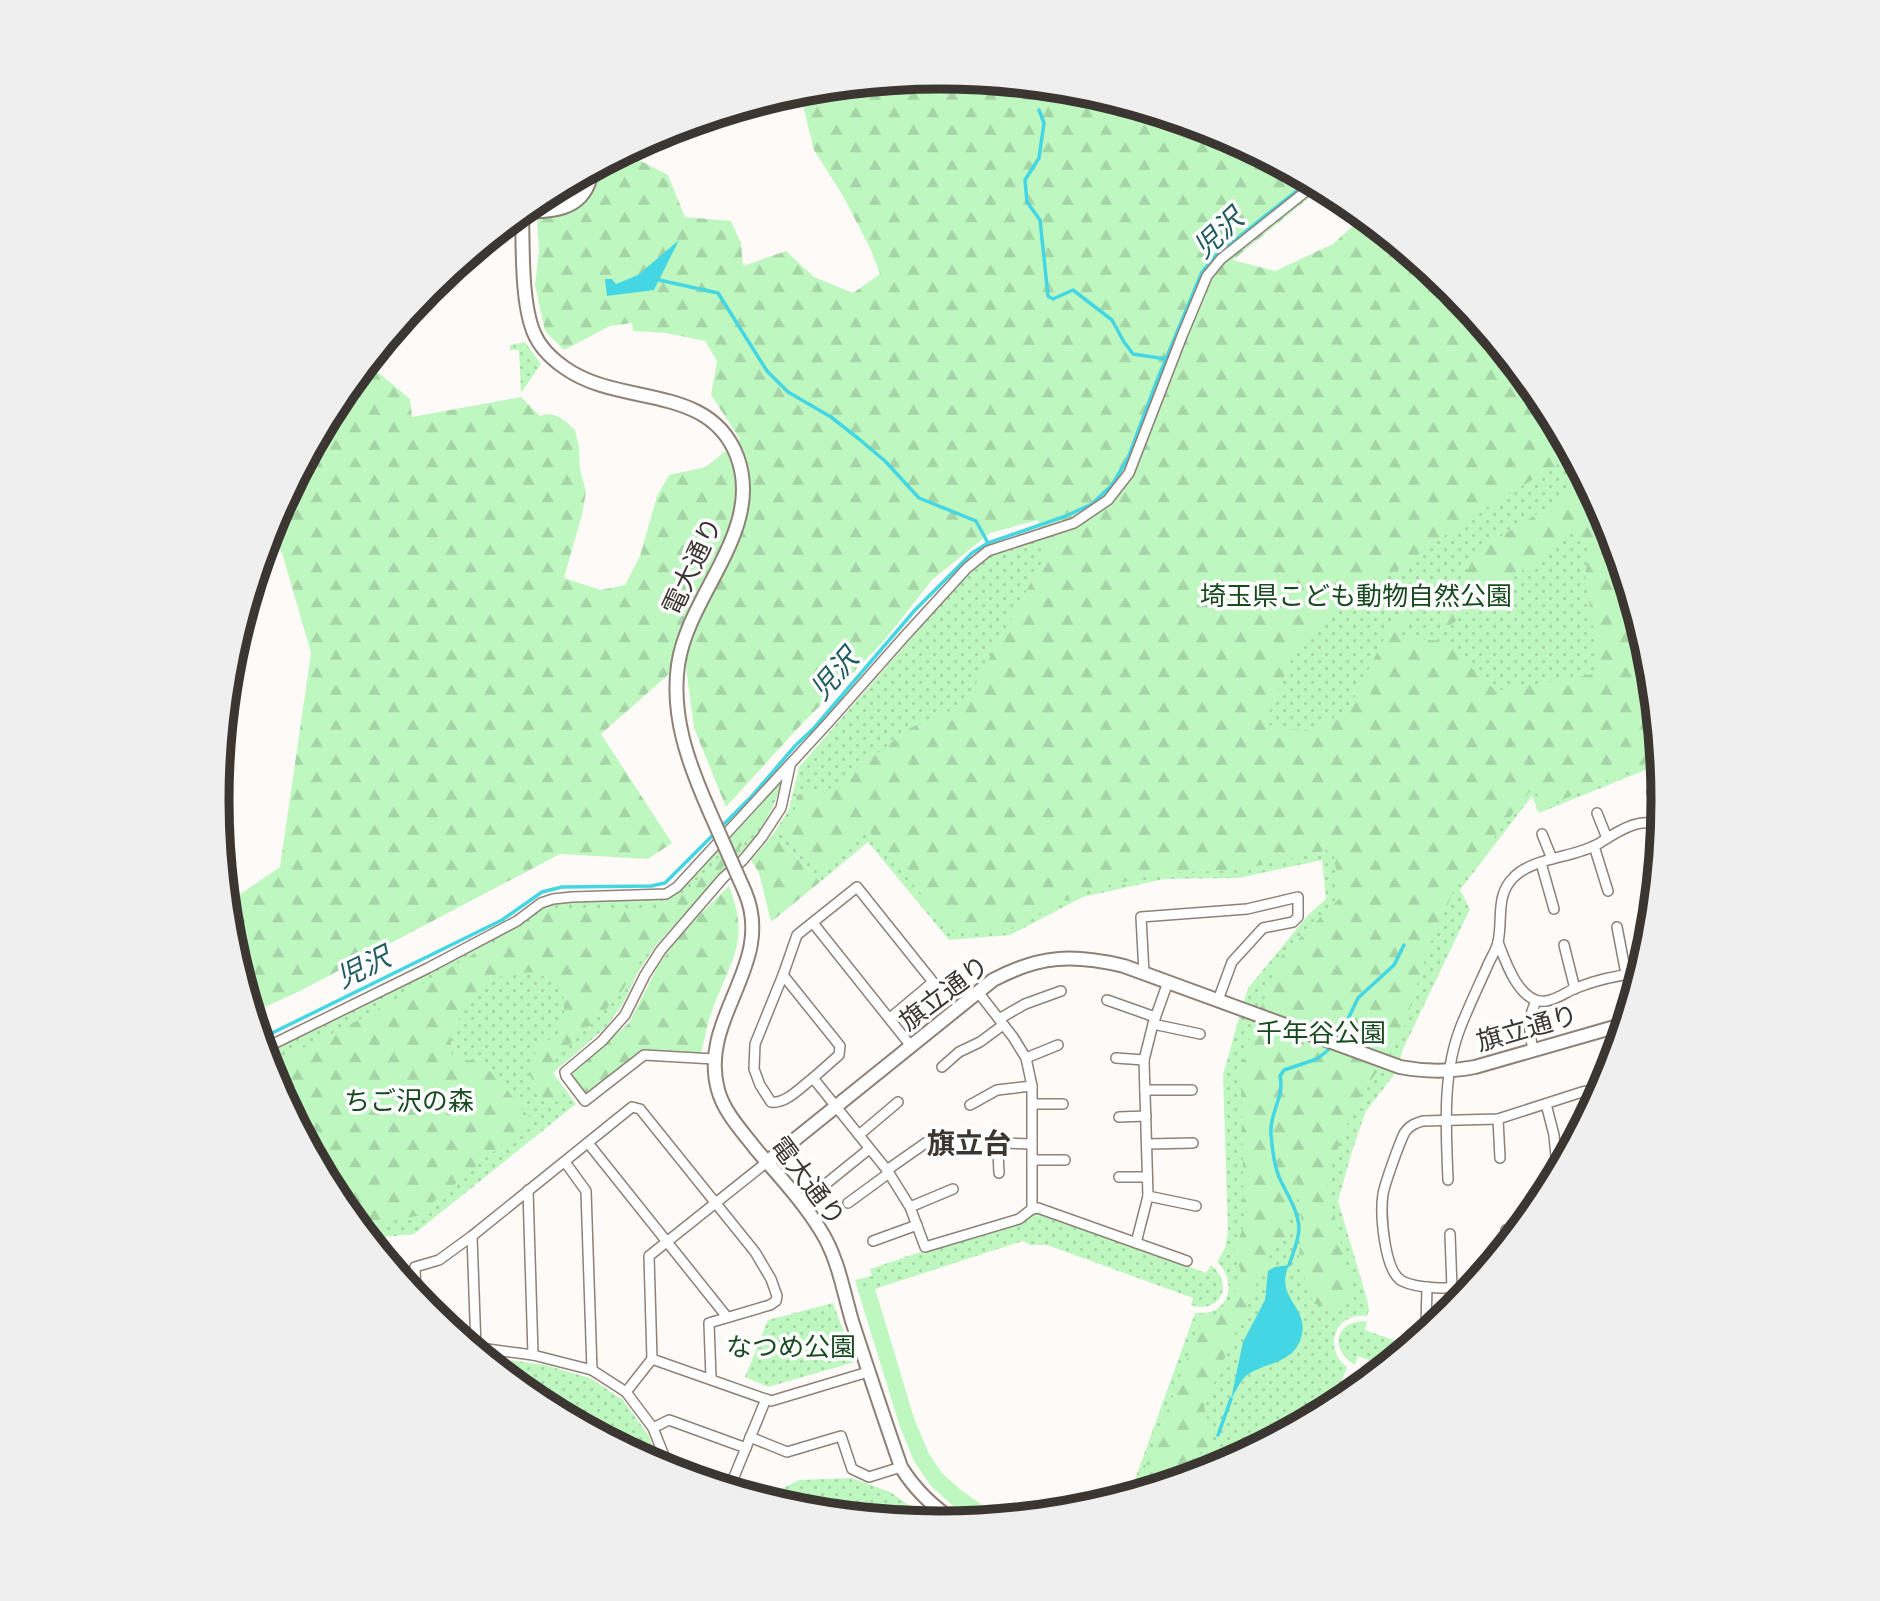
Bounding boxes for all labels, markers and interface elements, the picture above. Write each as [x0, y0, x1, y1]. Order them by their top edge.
water label: 児沢 [1186, 199, 1253, 265]
street label: 電大通り [656, 512, 728, 620]
park label: 埼玉県こども動物自然公園 [1200, 580, 1512, 612]
water label: 児沢 [803, 639, 868, 706]
water label: 児沢 [330, 938, 399, 995]
street label: 旗立通り [893, 949, 995, 1037]
street label: 旗立通り [1473, 998, 1581, 1058]
park label: 千年谷公園 [1256, 1017, 1386, 1049]
park label: ちご沢の森 [344, 1085, 474, 1117]
district label: 旗立台 [927, 1126, 1011, 1160]
street label: 電大通り [764, 1130, 852, 1232]
park label: なつめ公園 [726, 1331, 856, 1363]

